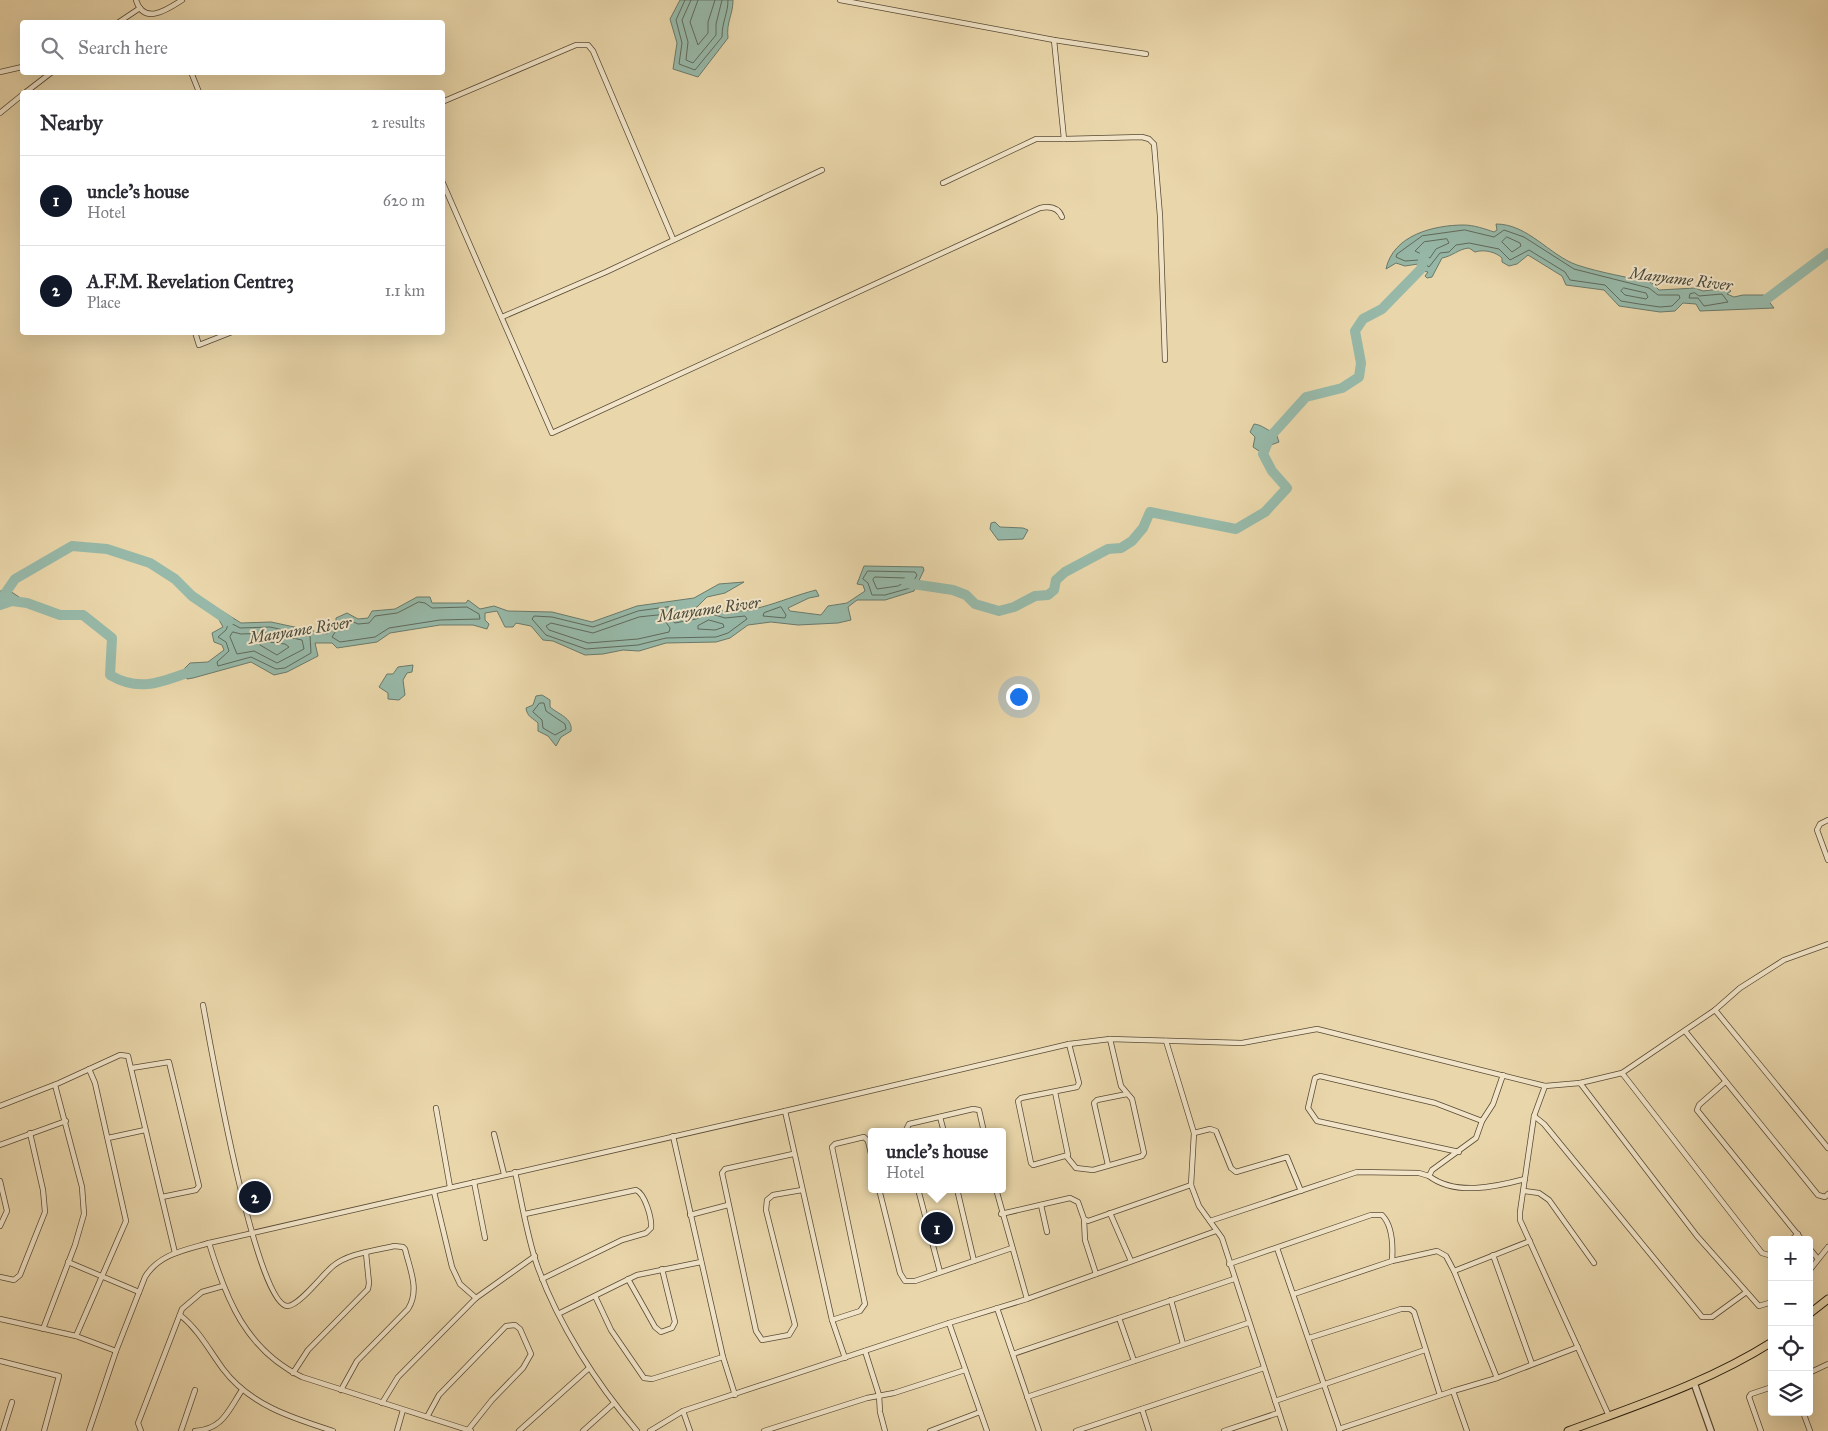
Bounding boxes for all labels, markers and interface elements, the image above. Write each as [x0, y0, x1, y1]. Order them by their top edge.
search box [20, 20, 445, 75]
icon: search [38, 34, 66, 62]
text: Search here [78, 36, 168, 59]
text: Nearby [40, 110, 103, 136]
text: 2 results [371, 113, 425, 132]
text: uncle’s house [87, 180, 189, 203]
text: 1 [53, 191, 59, 210]
text: 620 m [383, 191, 425, 210]
text: Hotel [87, 203, 125, 222]
water label: Manyame River [1626, 263, 1735, 295]
text: A.F.M. Revelation Centre3 [87, 270, 294, 293]
text: 2 [52, 281, 60, 300]
text: 1.1 km [385, 281, 425, 300]
text: Place [87, 293, 121, 312]
water label: Manyame River [654, 592, 763, 626]
water label: Manyame River [245, 612, 354, 648]
your location [1006, 684, 1032, 710]
popup [868, 1128, 1006, 1193]
text: uncle’s house [886, 1140, 988, 1163]
text: Hotel [886, 1163, 924, 1182]
pin: 2 [239, 1178, 271, 1216]
pin: 1 [921, 1209, 953, 1247]
map controls [1768, 1236, 1813, 1416]
button: + [1768, 1236, 1813, 1281]
button: − [1768, 1281, 1813, 1326]
button: locate [1768, 1326, 1813, 1371]
button: layers [1768, 1371, 1813, 1416]

